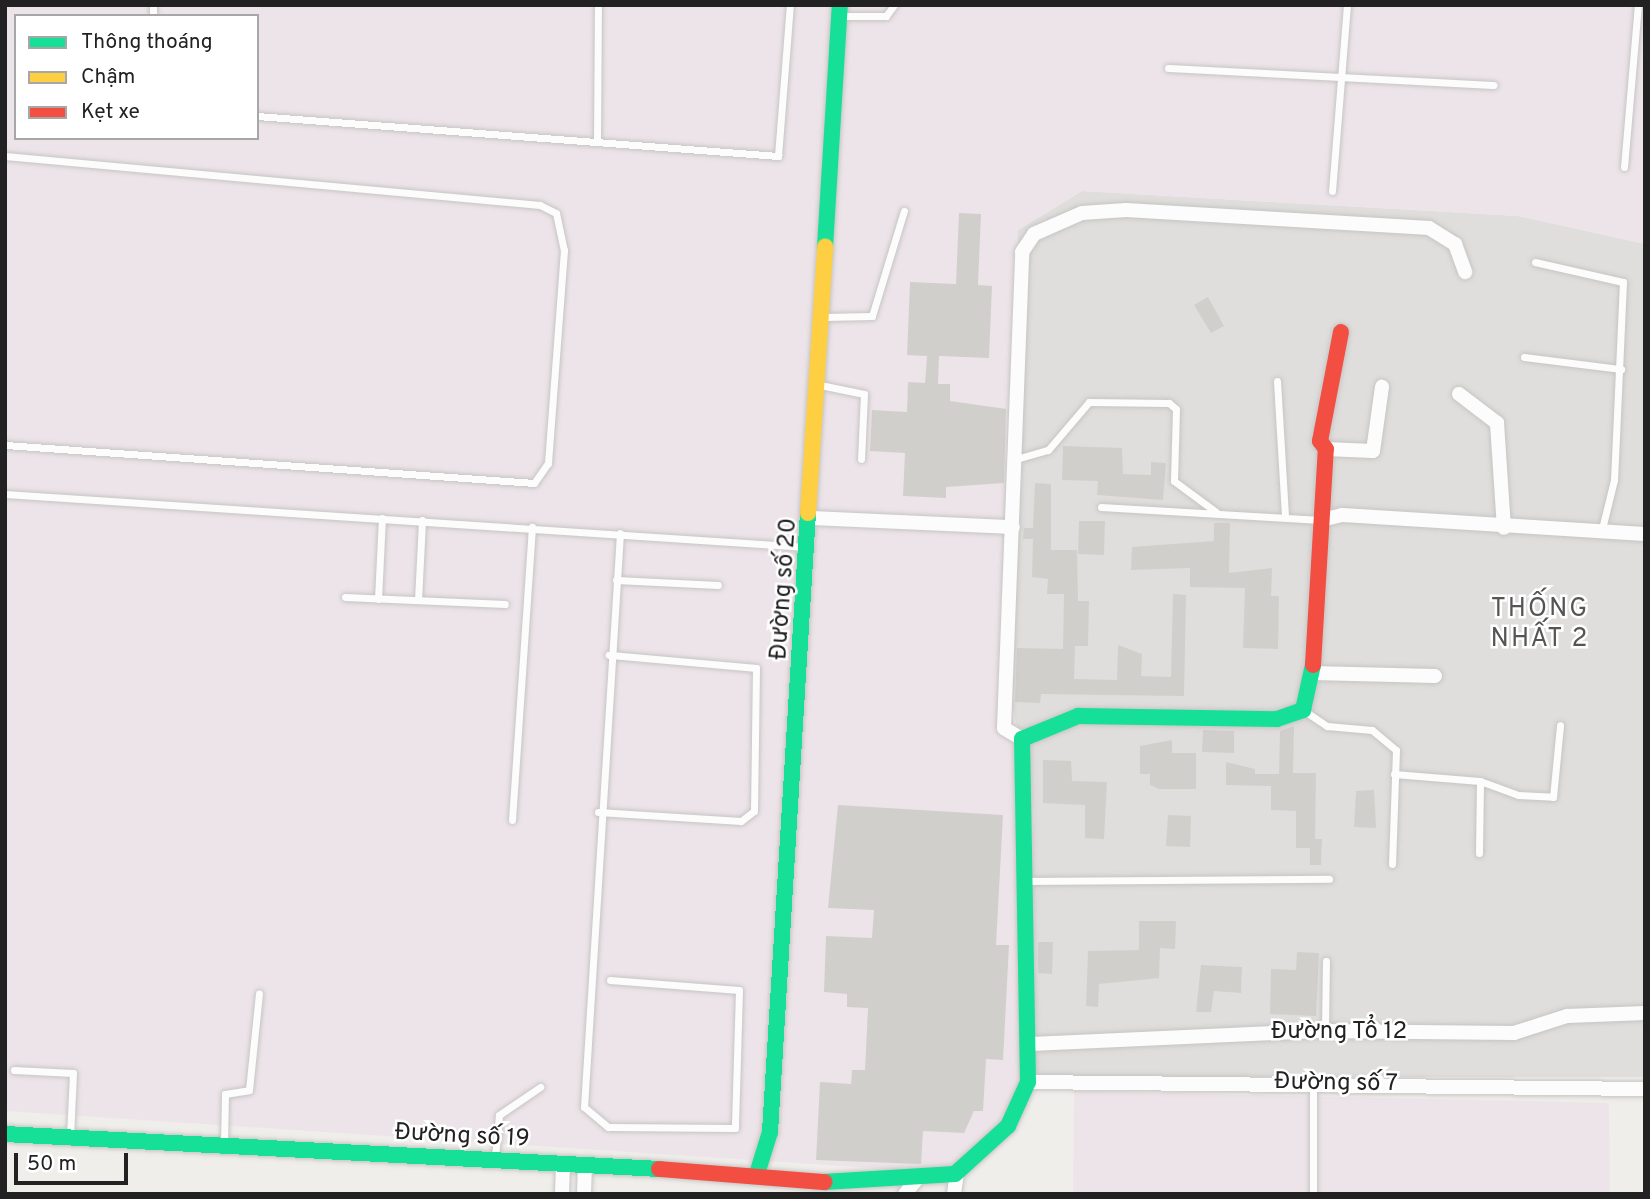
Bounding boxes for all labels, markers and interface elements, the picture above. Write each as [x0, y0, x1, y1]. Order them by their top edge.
legend [14, 14, 259, 140]
text: Thông thoáng [81, 29, 213, 56]
text: Chậm [81, 64, 135, 91]
text: Kẹt xe [81, 99, 140, 126]
street label: Đường số 20 [766, 517, 804, 661]
district label: THỐNG NHẤT 2 [1491, 594, 1589, 656]
street label: Đường Tổ 12 [1270, 1019, 1408, 1047]
street label: Đường số 7 [1273, 1069, 1399, 1099]
street label: Đường số 19 [394, 1119, 530, 1155]
scale bar [18, 1140, 131, 1184]
text: 50 m [27, 1151, 76, 1178]

